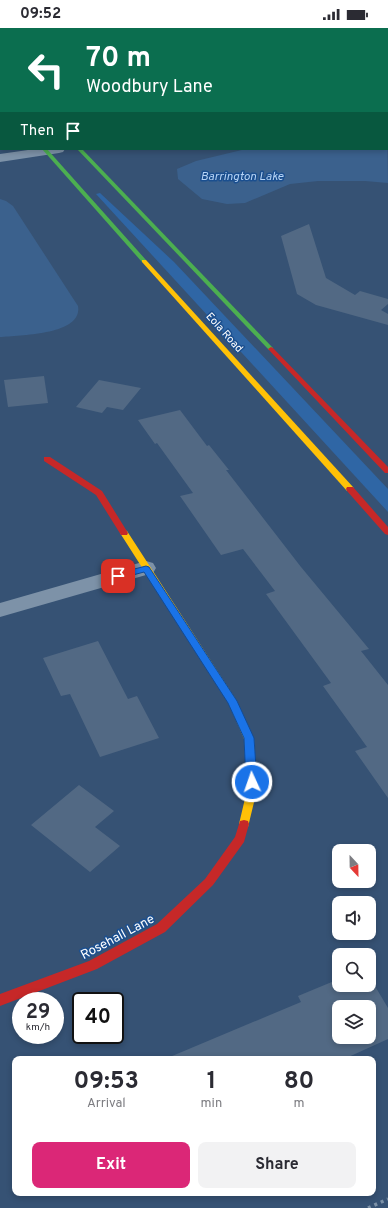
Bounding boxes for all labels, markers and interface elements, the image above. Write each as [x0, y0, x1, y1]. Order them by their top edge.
text: 09:52 [20, 5, 61, 24]
text: 70 m [86, 41, 151, 77]
icon: left [20, 44, 72, 96]
text: Woodbury Lane [86, 76, 213, 99]
icon: arrive [62, 120, 84, 142]
text: Then [20, 122, 54, 141]
water label: Barrington Lake [200, 169, 284, 185]
street label: Eola Road [203, 310, 246, 356]
pin [101, 559, 135, 593]
icon: arrive [107, 565, 129, 587]
position arrow [231, 761, 273, 803]
north arrow [332, 844, 376, 888]
map controls [332, 844, 376, 1044]
button: sound [332, 896, 376, 940]
street label: Rosehall Lane [78, 912, 158, 964]
button: search [332, 948, 376, 992]
speed limit sign: 40 [72, 992, 124, 1044]
text: 29 [26, 1000, 50, 1026]
button: layers [332, 1000, 376, 1044]
text: km/h [26, 1021, 50, 1034]
text: 09:53 [74, 1067, 139, 1097]
text: 1 [207, 1067, 216, 1097]
text: 80 [284, 1067, 314, 1097]
text: Arrival [87, 1096, 126, 1112]
text: min [201, 1096, 222, 1112]
text: m [294, 1096, 305, 1112]
button: Exit [32, 1142, 190, 1188]
button: Share [198, 1142, 356, 1188]

